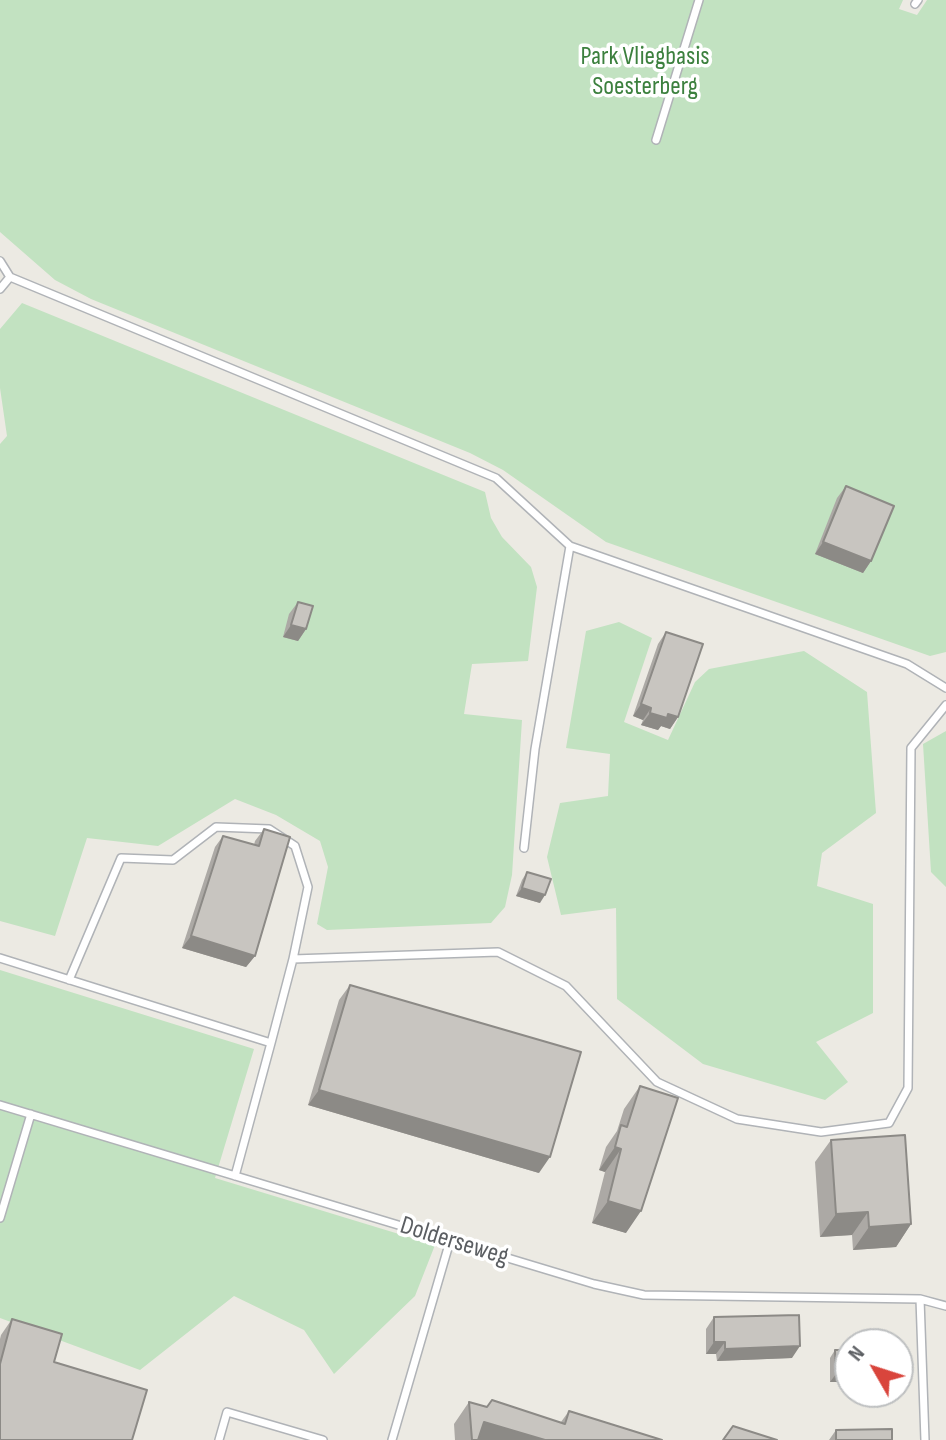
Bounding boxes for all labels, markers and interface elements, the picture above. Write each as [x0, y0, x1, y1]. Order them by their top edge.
park label: Park Vliegbasis Soesterberg [580, 41, 710, 102]
street label: Dolderseweg [396, 1211, 512, 1273]
north arrow [834, 1328, 914, 1408]
text: N [842, 1341, 871, 1367]

